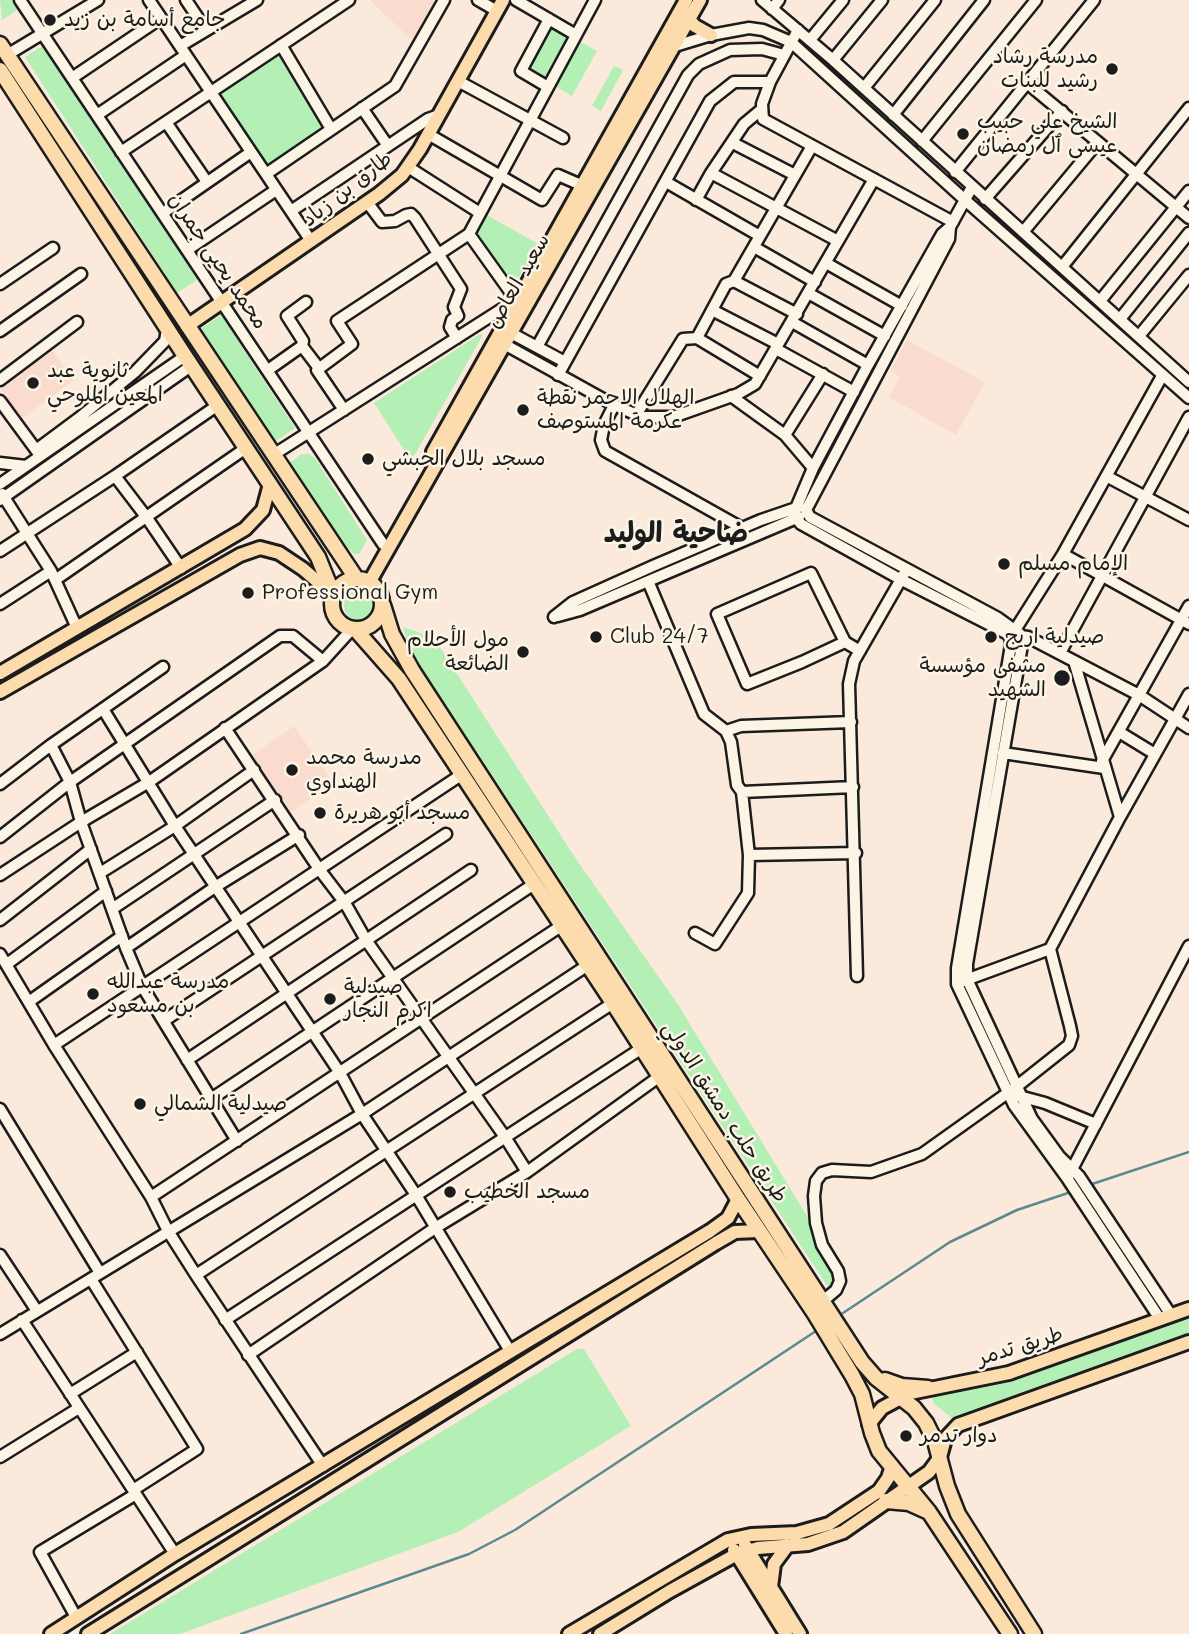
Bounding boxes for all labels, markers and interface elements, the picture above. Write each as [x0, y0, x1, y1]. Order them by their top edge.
place label: جامع أسامة بن زيد [64, 7, 226, 33]
marker: جامع أسامة بن زيد [42, 12, 58, 28]
place label: مدرسة رشاد رشيد للبنات [993, 44, 1098, 94]
marker: مدرسة رشاد رشيد للبنات [1104, 61, 1120, 77]
place label: الشيخ علي حبيب عيسى ٱل رمضان [977, 109, 1118, 159]
marker: الشيخ علي حبيب عيسى ٱل رمضان [955, 126, 971, 142]
street label: طارق بن زياد [297, 146, 397, 232]
street label: محمد يحيى جمران [163, 188, 273, 334]
street label: سعيد العاص [481, 229, 555, 333]
place label: ثانوية عبد المعين الملوحي [47, 358, 163, 408]
marker: ثانوية عبد المعين الملوحي [25, 375, 41, 391]
place label: الهلال الاحمر نقطة عكرمة المستوصف [537, 385, 694, 435]
marker: الهلال الاحمر نقطة عكرمة المستوصف [515, 402, 531, 418]
place label: مسجد بلال الحبشي [382, 446, 545, 472]
marker: مسجد بلال الحبشي [360, 451, 376, 467]
district label: ضاحية الوليد [604, 516, 748, 550]
place label: الإمام مسلم [1018, 551, 1128, 577]
marker: الإمام مسلم [996, 556, 1012, 572]
place label: Professional Gym [262, 580, 438, 606]
marker: Professional Gym [240, 585, 256, 601]
place label: Club 24/7 [610, 624, 709, 650]
place label: صيدلية اريج [1005, 624, 1104, 650]
place label: مول الأحلام الضائعة [407, 627, 509, 677]
marker: Club 24/7 [588, 629, 604, 645]
marker: صيدلية اريج [983, 629, 999, 645]
marker: مول الأحلام الضائعة [515, 644, 531, 660]
place label: مشفى مؤسسة الشهيد [920, 653, 1046, 703]
marker: مشفى مؤسسة الشهيد [1052, 668, 1072, 688]
place label: مدرسة محمد الهنداوي [306, 745, 422, 795]
marker: مدرسة محمد الهنداوي [284, 762, 300, 778]
place label: مسجد أبو هريرة [334, 800, 470, 826]
marker: مسجد أبو هريرة [312, 805, 328, 821]
place label: مدرسة عبدالله بن مسعود [107, 969, 229, 1019]
place label: صيدلية اكرم النجار [344, 974, 432, 1024]
marker: مدرسة عبدالله بن مسعود [85, 986, 101, 1002]
marker: صيدلية اكرم النجار [322, 991, 338, 1007]
street label: طريق حلب دمشق الدولي [657, 1017, 793, 1207]
place label: صيدلية الشمالي [154, 1091, 287, 1117]
marker: صيدلية الشمالي [132, 1096, 148, 1112]
place label: مسجد الخطيب [464, 1179, 590, 1205]
marker: مسجد الخطيب [442, 1184, 458, 1200]
street label: طريق تدمر [974, 1321, 1066, 1371]
place label: دوار تدمر [920, 1423, 998, 1449]
marker: دوار تدمر [898, 1428, 914, 1444]

